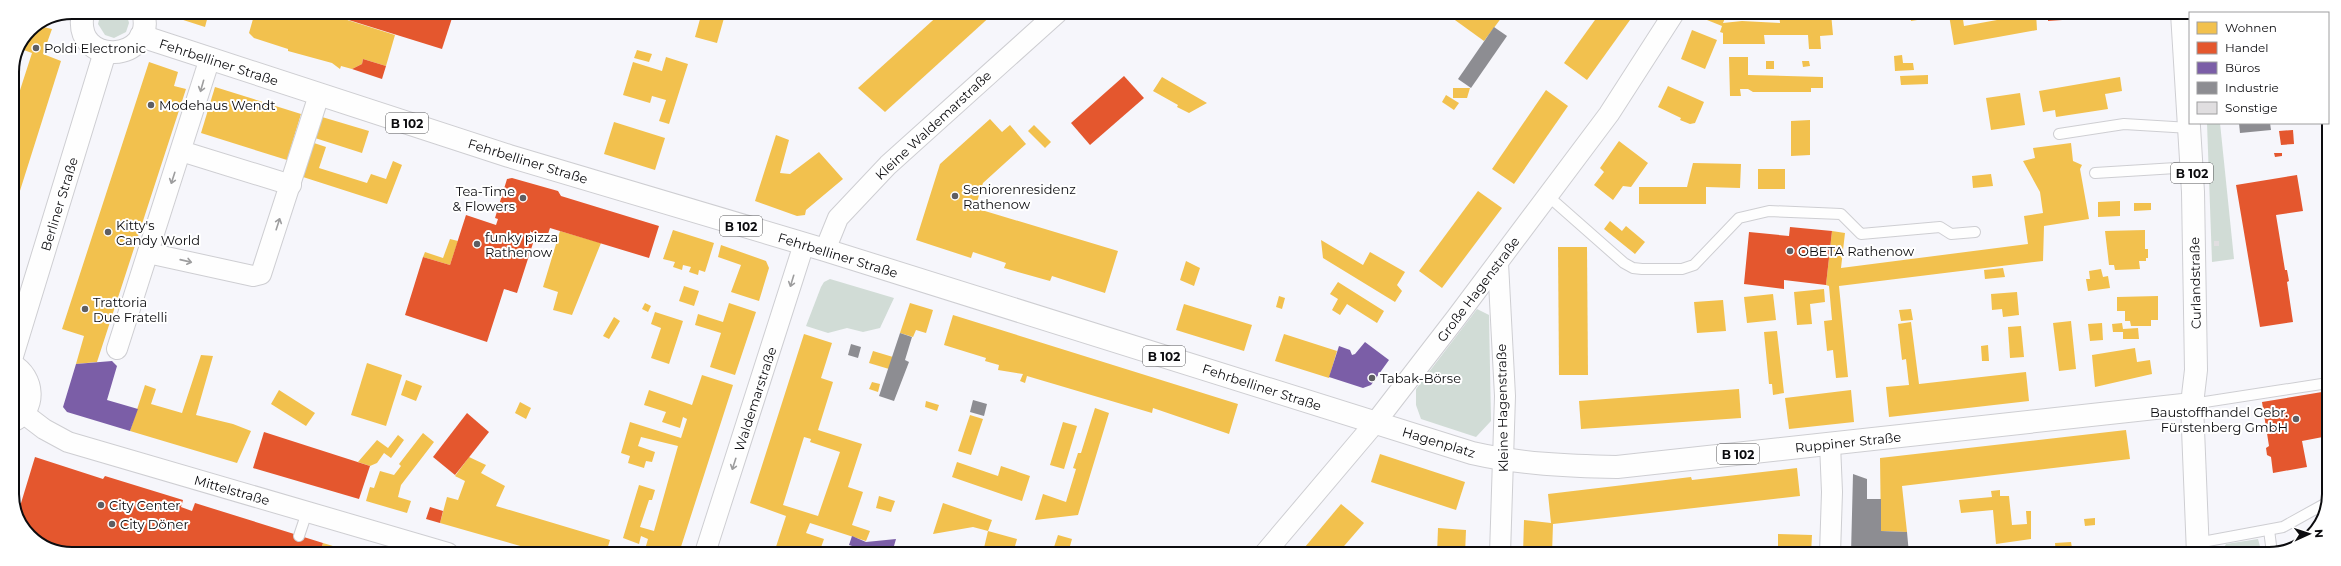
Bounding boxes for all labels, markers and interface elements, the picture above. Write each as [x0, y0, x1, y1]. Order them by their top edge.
legend [2189, 12, 2329, 124]
text: Wohnen [2225, 20, 2277, 35]
street label: Fehrbelliner Straße [157, 35, 281, 89]
place label: Poldi Electronic [44, 40, 146, 56]
text: Handel [2225, 40, 2269, 55]
marker: Poldi Electronic [31, 43, 41, 53]
text: Büros [2225, 60, 2260, 75]
street label: Kleine Waldemarstraße [872, 67, 994, 183]
one-way arrow [197, 79, 205, 92]
text: Industrie [2225, 80, 2279, 95]
place label: Modehaus Wendt [159, 97, 276, 113]
marker: Modehaus Wendt [146, 100, 156, 110]
text: Sonstige [2225, 100, 2277, 115]
road number: B 102 [386, 113, 428, 133]
street label: Fehrbelliner Straße [466, 135, 590, 187]
street label: Berliner Straße [37, 155, 81, 253]
road number: B 102 [2171, 163, 2213, 183]
one-way arrow [169, 171, 176, 184]
place label: Seniorenresidenz Rathenow [963, 181, 1076, 212]
place label: Tea-Time & Flowers [453, 183, 515, 214]
marker: Seniorenresidenz Rathenow [950, 191, 960, 201]
marker: Tea-Time & Flowers [518, 193, 528, 203]
road number: B 102 [720, 216, 762, 236]
place label: Kitty's Candy World [116, 217, 200, 248]
one-way arrow [275, 217, 282, 230]
marker: Kitty's Candy World [103, 227, 113, 237]
place label: funky pizza Rathenow [485, 229, 558, 260]
street label: Fehrbelliner Straße [776, 229, 900, 281]
street label: Große Hagenstraße [1433, 233, 1523, 345]
street label: Curlandstraße [2186, 237, 2204, 329]
marker: funky pizza Rathenow [472, 239, 482, 249]
place label: OBETA Rathenow [1798, 243, 1915, 259]
marker: OBETA Rathenow [1785, 246, 1795, 256]
one-way arrow [180, 258, 193, 266]
one-way arrow [788, 274, 795, 287]
place label: Trattoria Due Fratelli [93, 294, 168, 325]
marker: Trattoria Due Fratelli [80, 304, 90, 314]
street label: Kleine Hagenstraße [1493, 344, 1511, 472]
street label: Waldemarstraße [731, 345, 779, 453]
road number: B 102 [1143, 346, 1185, 366]
street label: Fehrbelliner Straße [1200, 360, 1324, 414]
place label: Tabak-Börse [1380, 370, 1461, 386]
marker: Tabak-Börse [1367, 373, 1377, 383]
place label: Baustoffhandel Gebr. Fürstenberg GmbH [2150, 404, 2288, 435]
marker: Baustoffhandel Gebr. Fürstenberg GmbH [2291, 414, 2301, 424]
street label: Hagenplatz [1400, 423, 1478, 461]
street label: Ruppiner Straße [1794, 428, 1902, 456]
road number: B 102 [1717, 444, 1759, 464]
one-way arrow [730, 457, 738, 469]
street label: Mittelstraße [192, 472, 272, 508]
place label: City Center [109, 497, 181, 513]
marker: City Center [96, 500, 106, 510]
north arrow [2289, 514, 2329, 554]
place label: City Döner [120, 516, 189, 532]
marker: City Döner [107, 519, 117, 529]
text: N [2312, 529, 2326, 538]

